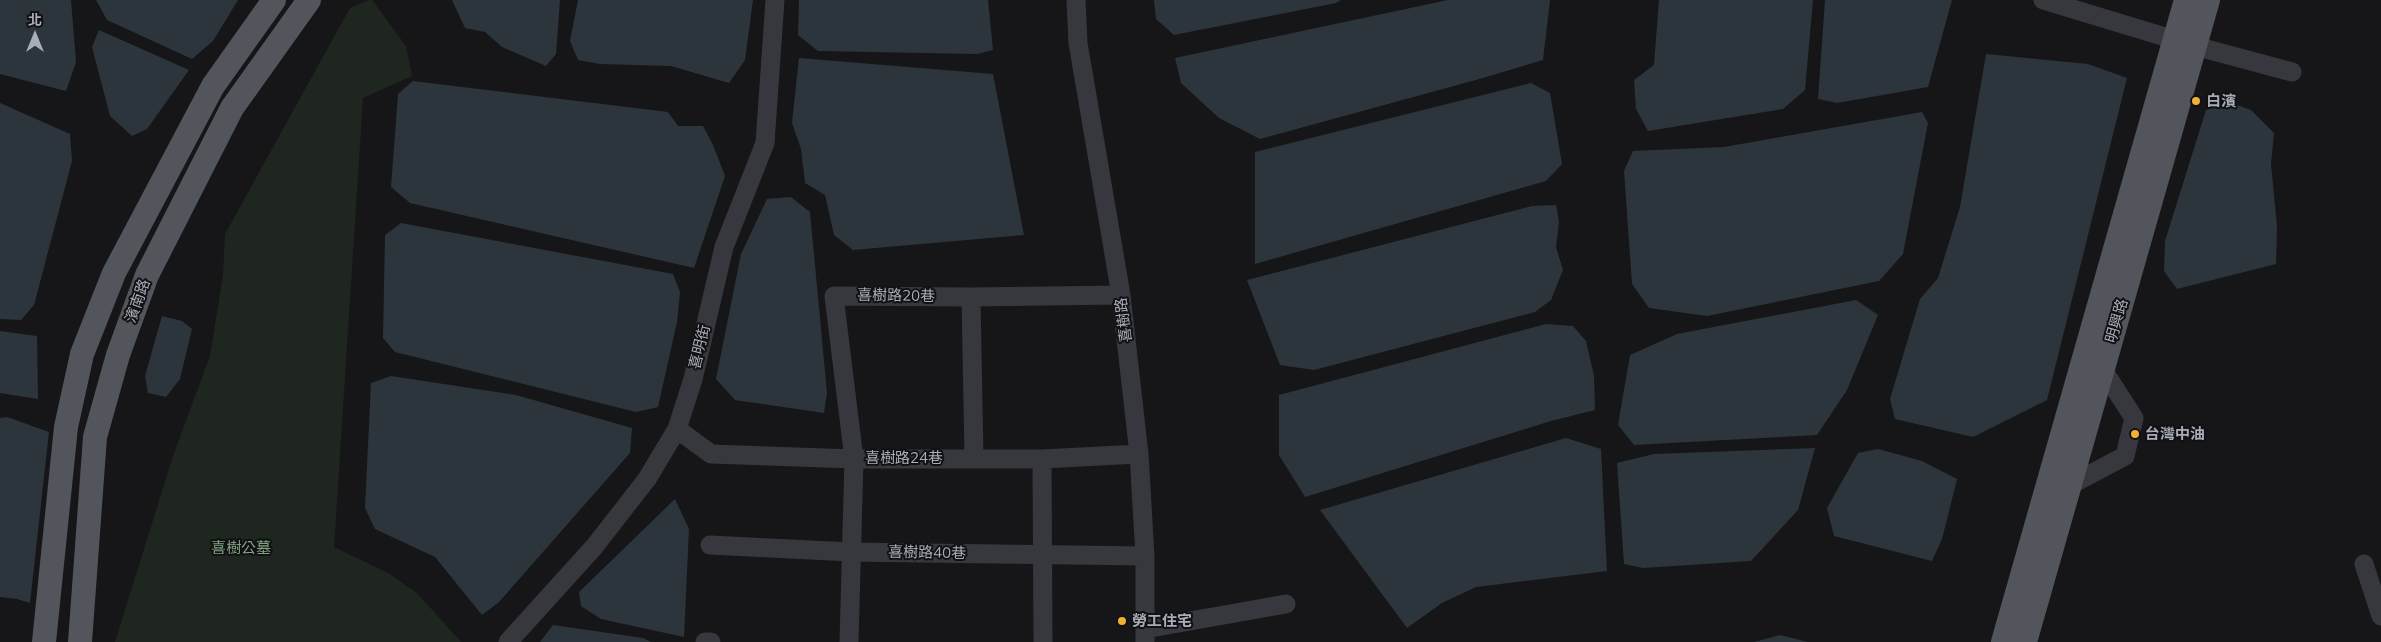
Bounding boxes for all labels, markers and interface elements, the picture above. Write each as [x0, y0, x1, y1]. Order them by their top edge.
north arrow [10, 10, 60, 60]
text: 北 [28, 11, 42, 29]
place label: 白濱 [2206, 92, 2236, 110]
marker: 白濱 [2190, 95, 2202, 107]
street label: 濱南路 [122, 277, 154, 325]
street label: 喜樹路20巷 [857, 286, 935, 306]
street label: 喜樹路 [1112, 297, 1136, 343]
street label: 明興路 [2102, 297, 2132, 345]
street label: 喜明街 [686, 323, 714, 371]
place label: 台灣中油 [2145, 425, 2205, 443]
marker: 台灣中油 [2129, 428, 2141, 440]
street label: 喜樹路24巷 [865, 449, 943, 467]
park label: 喜樹公墓 [211, 539, 271, 557]
street label: 喜樹路40巷 [888, 543, 966, 563]
place label: 勞工住宅 [1132, 612, 1192, 630]
marker: 勞工住宅 [1116, 615, 1128, 627]

